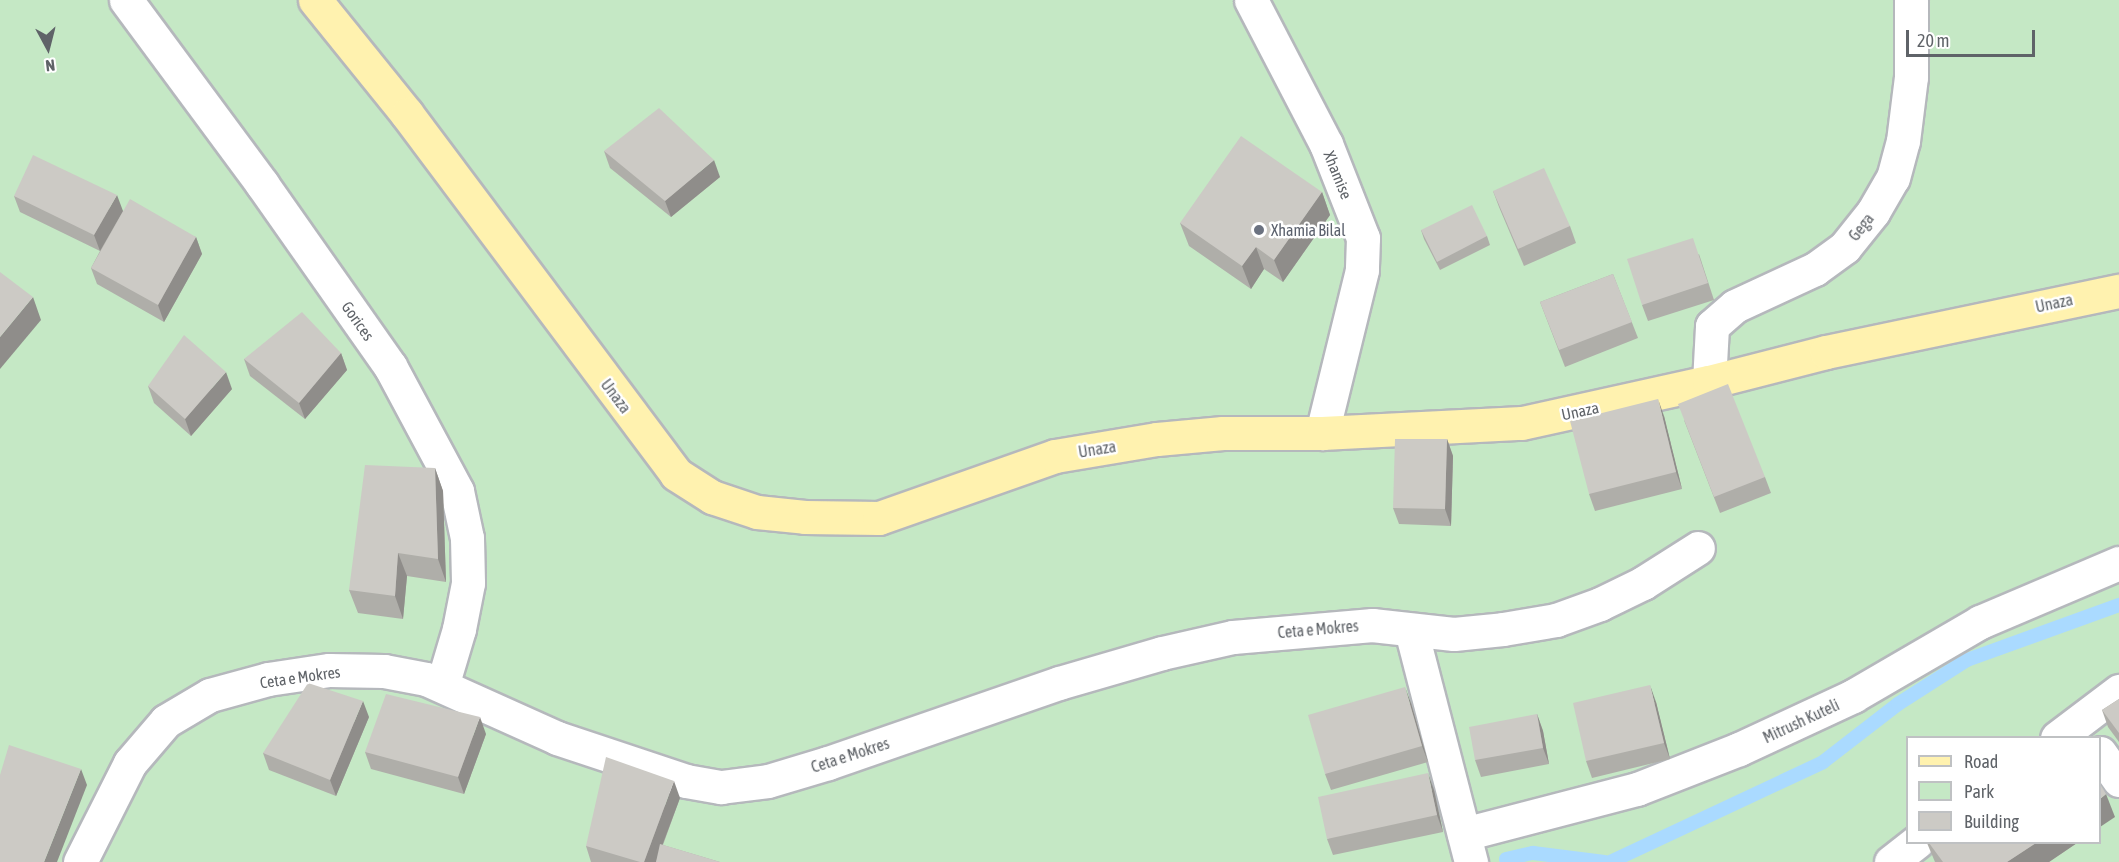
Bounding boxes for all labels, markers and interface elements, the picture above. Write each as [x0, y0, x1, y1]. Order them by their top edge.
north arrow [18, 18, 78, 78]
scale bar [1909, 18, 2038, 56]
text: 20 m [1917, 30, 1949, 51]
text: N [44, 56, 56, 75]
street label: Xhamise [1320, 148, 1356, 202]
street label: Gega [1844, 209, 1878, 245]
place label: Xhamia Bilal [1271, 220, 1345, 240]
marker: Xhamia Bilal [1252, 223, 1266, 237]
street label: Unaza [2033, 290, 2075, 316]
street label: Gorices [338, 298, 378, 344]
street label: Unaza [597, 375, 635, 417]
street label: Unaza [1559, 398, 1601, 424]
street label: Unaza [1077, 437, 1117, 461]
street label: Ceta e Mokres [1277, 616, 1359, 642]
street label: Ceta e Mokres [259, 662, 341, 692]
street label: Mitrush Kuteli [1760, 695, 1842, 747]
street label: Ceta e Mokres [808, 733, 892, 777]
legend [1906, 736, 2101, 844]
text: Road [1964, 751, 1998, 772]
text: Park [1964, 781, 1994, 802]
text: Building [1964, 811, 2019, 832]

